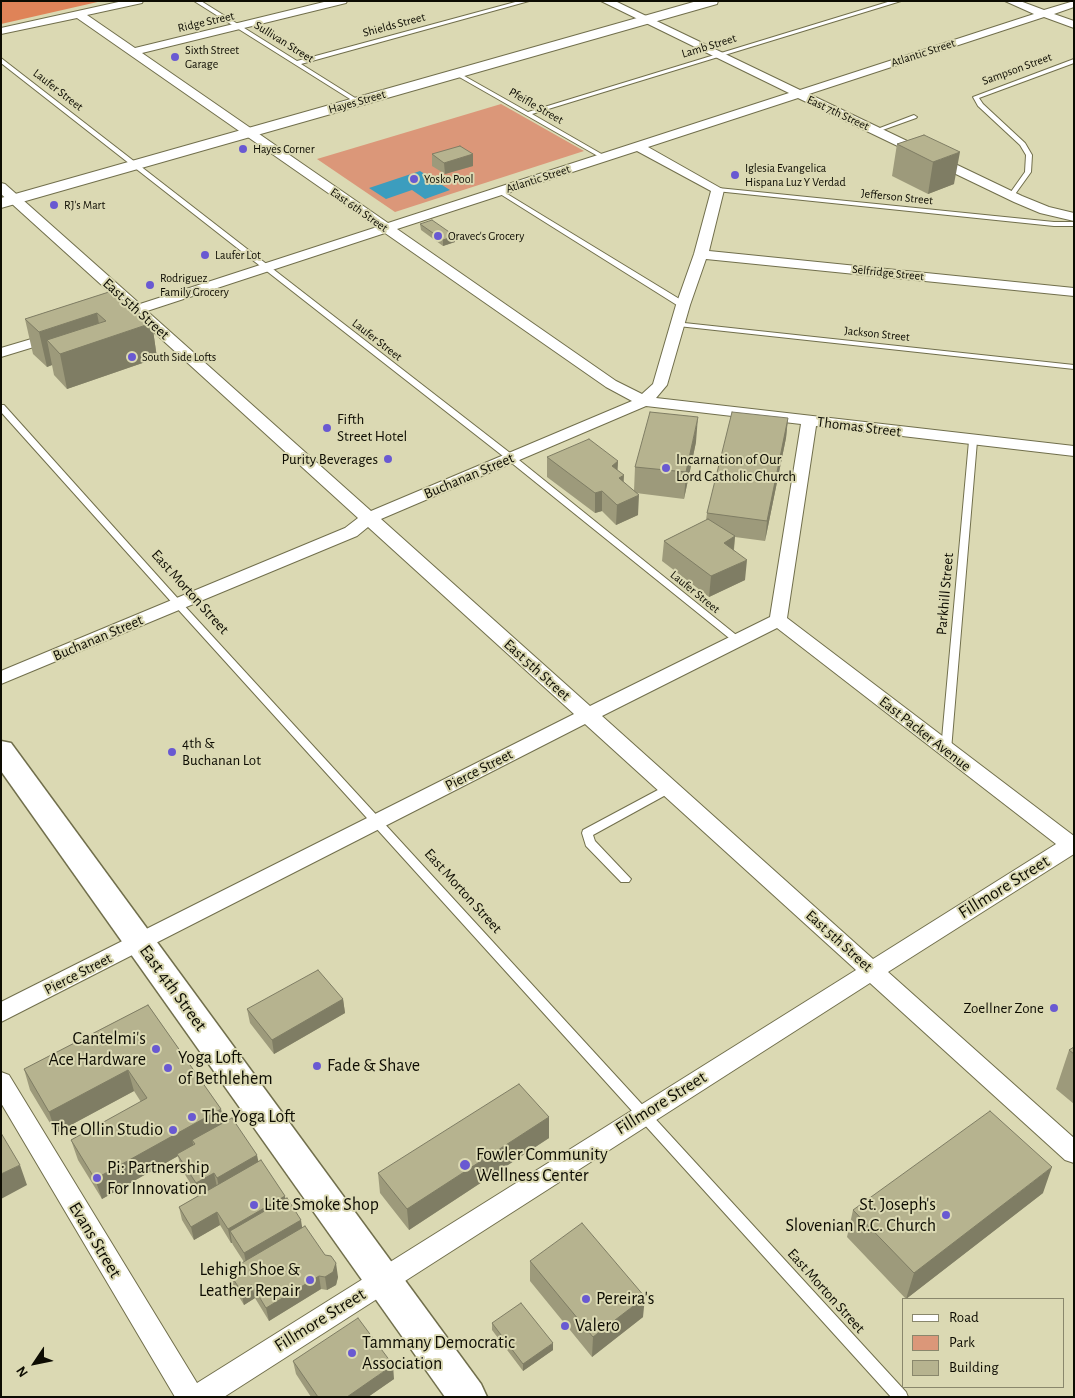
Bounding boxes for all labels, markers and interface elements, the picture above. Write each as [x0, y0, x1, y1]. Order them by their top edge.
street label: Ridge Street [176, 9, 236, 35]
street label: Shields Street [361, 10, 427, 40]
street label: Sullivan Street [252, 18, 316, 66]
street label: Lamb Street [680, 31, 738, 61]
street label: Atlantic Street [889, 36, 957, 70]
place label: Sixth Street Garage [185, 43, 239, 71]
street label: Sampson Street [980, 50, 1054, 88]
marker: Sixth Street Garage [169, 51, 181, 63]
street label: Laufer Street [30, 66, 86, 114]
street label: Pfeifle Street [506, 85, 566, 127]
street label: Hayes Street [327, 87, 387, 117]
street label: East 7th Street [805, 92, 871, 134]
place label: Hayes Corner [253, 142, 315, 156]
marker: Hayes Corner [237, 143, 249, 155]
place label: Iglesia Evangelica Hispana Luz Y Verdad [745, 161, 846, 189]
street label: Atlantic Street [504, 162, 572, 196]
marker: Iglesia Evangelica Hispana Luz Y Verdad [729, 169, 741, 181]
place label: Yosko Pool [424, 172, 474, 186]
marker: Yosko Pool [408, 173, 420, 185]
street label: East 6th Street [327, 185, 391, 235]
street label: Jefferson Street [860, 186, 934, 208]
place label: RJ's Mart [64, 198, 105, 212]
marker: RJ's Mart [48, 199, 60, 211]
place label: Oravec's Grocery [448, 229, 524, 243]
marker: Oravec's Grocery [432, 230, 444, 242]
place label: Laufer Lot [215, 248, 261, 262]
marker: Laufer Lot [199, 249, 211, 261]
street label: Selfridge Street [851, 262, 925, 284]
place label: Rodriguez Family Grocery [160, 271, 229, 299]
street label: East 5th Street [99, 274, 173, 344]
marker: Rodriguez Family Grocery [144, 279, 156, 291]
street label: Laufer Street [349, 316, 405, 364]
street label: Jackson Street [844, 323, 910, 345]
place label: South Side Lofts [142, 350, 216, 364]
marker: South Side Lofts [126, 351, 138, 363]
place label: Fifth Street Hotel [337, 410, 407, 445]
street label: Thomas Street [816, 413, 902, 441]
marker: Fifth Street Hotel [321, 422, 333, 434]
street label: Buchanan Street [421, 449, 517, 503]
place label: Purity Beverages [282, 450, 378, 468]
place label: Incarnation of Our Lord Catholic Church [676, 450, 796, 485]
marker: Purity Beverages [382, 453, 394, 465]
marker: Incarnation of Our Lord Catholic Church [660, 462, 672, 474]
street label: East Morton Street [147, 546, 233, 638]
street label: Parkhill Street [932, 552, 958, 636]
street label: Laufer Street [667, 568, 723, 616]
street label: Buchanan Street [50, 611, 146, 665]
street label: East 5th Street [500, 635, 574, 705]
street label: East Packer Avenue [876, 693, 974, 775]
place label: 4th & Buchanan Lot [182, 734, 261, 769]
street label: Pierce Street [442, 745, 516, 795]
marker: 4th & Buchanan Lot [166, 746, 178, 758]
street label: East Morton Street [420, 845, 506, 937]
street label: Fillmore Street [954, 850, 1054, 924]
street label: East 5th Street [802, 906, 876, 976]
street label: East 4th Street [135, 941, 211, 1035]
street label: Pierce Street [41, 949, 115, 999]
place label: Zoellner Zone [963, 999, 1044, 1017]
marker: Zoellner Zone [1048, 1002, 1060, 1014]
place label: Cantelmi's Ace Hardware [48, 1028, 146, 1070]
marker: Cantelmi's Ace Hardware [150, 1043, 162, 1055]
place label: Yoga Loft of Bethlehem [178, 1047, 273, 1090]
place label: Fade & Shave [327, 1055, 420, 1077]
marker: Fade & Shave [311, 1060, 323, 1072]
marker: Yoga Loft of Bethlehem [162, 1062, 174, 1074]
street label: Fillmore Street [611, 1066, 711, 1140]
place label: The Yoga Loft [202, 1106, 295, 1128]
marker: The Yoga Loft [186, 1111, 198, 1123]
place label: The Ollin Studio [51, 1119, 163, 1141]
marker: The Ollin Studio [167, 1124, 179, 1136]
place label: Fowler Community Wellness Center [476, 1144, 608, 1186]
place label: Pi: Partnership For Innovation [107, 1157, 209, 1200]
marker: Fowler Community Wellness Center [458, 1158, 472, 1172]
marker: Pi: Partnership For Innovation [91, 1172, 103, 1184]
place label: Lite Smoke Shop [264, 1194, 379, 1216]
place label: St. Joseph's Slovenian R.C. Church [785, 1194, 936, 1236]
street label: Evans Street [64, 1198, 126, 1282]
marker: Lite Smoke Shop [248, 1199, 260, 1211]
marker: St. Joseph's Slovenian R.C. Church [940, 1209, 952, 1221]
street label: East Morton Street [783, 1245, 869, 1337]
place label: Lehigh Shoe & Leather Repair [199, 1259, 300, 1302]
marker: Lehigh Shoe & Leather Repair [304, 1274, 316, 1286]
street label: Fillmore Street [270, 1283, 370, 1357]
place label: Pereira's [596, 1288, 654, 1310]
marker: Pereira's [580, 1293, 592, 1305]
legend [902, 1298, 1065, 1388]
text: Road [949, 1310, 979, 1325]
place label: Valero [575, 1315, 620, 1337]
marker: Valero [559, 1320, 571, 1332]
place label: Tammany Democratic Association [362, 1332, 515, 1375]
text: Park [949, 1335, 975, 1350]
north arrow [10, 1338, 60, 1388]
marker: Tammany Democratic Association [346, 1347, 358, 1359]
text: Building [949, 1360, 999, 1375]
text: N [14, 1363, 31, 1379]

